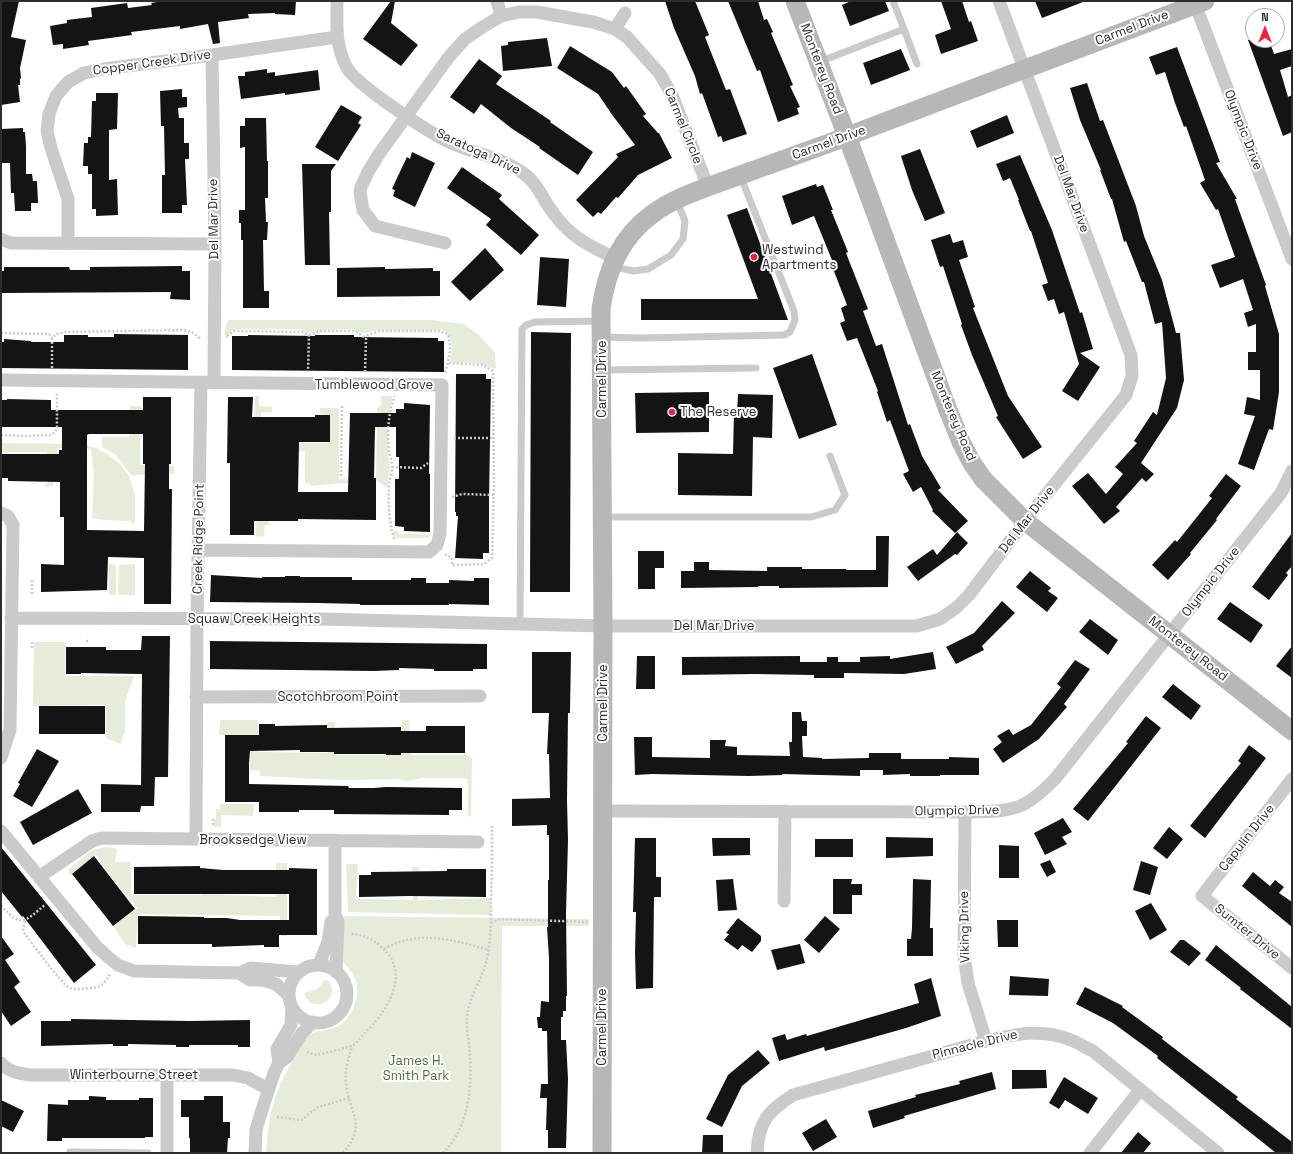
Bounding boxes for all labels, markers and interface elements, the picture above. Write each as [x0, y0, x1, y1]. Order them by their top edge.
street label: Carmel Drive [1093, 7, 1171, 49]
north arrow [1245, 8, 1285, 48]
text: N [1261, 10, 1269, 24]
street label: Monterey Road [797, 21, 845, 117]
street label: Copper Creek Drive [92, 47, 212, 79]
street label: Carmel Circle [661, 86, 705, 166]
street label: Olympic Drive [1221, 88, 1265, 172]
street label: Carmel Drive [790, 122, 868, 164]
street label: Saratoga Drive [433, 126, 523, 178]
street label: Del Mar Drive [1050, 153, 1092, 235]
street label: Del Mar Drive [205, 178, 223, 260]
place label: Westwind Apartments [762, 242, 836, 273]
marker: Westwind Apartments [749, 252, 759, 262]
street label: Carmel Drive [594, 340, 610, 418]
street label: Monterey Road [927, 369, 979, 463]
street label: Tumblewood Grove [315, 377, 433, 393]
place label: The Reserve [680, 404, 756, 420]
marker: The Reserve [667, 407, 677, 417]
street label: Del Mar Drive [996, 483, 1058, 557]
street label: Creek Ridge Point [190, 484, 208, 594]
street label: Olympic Drive [1179, 544, 1243, 620]
street label: Squaw Creek Heights [188, 611, 320, 627]
street label: Monterey Road [1145, 613, 1231, 685]
street label: Del Mar Drive [674, 618, 754, 634]
street label: Carmel Drive [595, 664, 611, 742]
street label: Scotchbroom Point [277, 689, 399, 705]
street label: Capulin Drive [1216, 801, 1278, 875]
street label: Olympic Drive [914, 802, 1000, 820]
street label: Brooksedge View [199, 832, 307, 848]
street label: Viking Drive [957, 891, 973, 963]
street label: Sumter Drive [1211, 901, 1283, 963]
street label: Carmel Drive [594, 988, 610, 1066]
street label: Pinnacle Drive [931, 1027, 1019, 1063]
park label: James H. Smith Park [383, 1053, 449, 1084]
street label: Winterbourne Street [70, 1067, 198, 1083]

